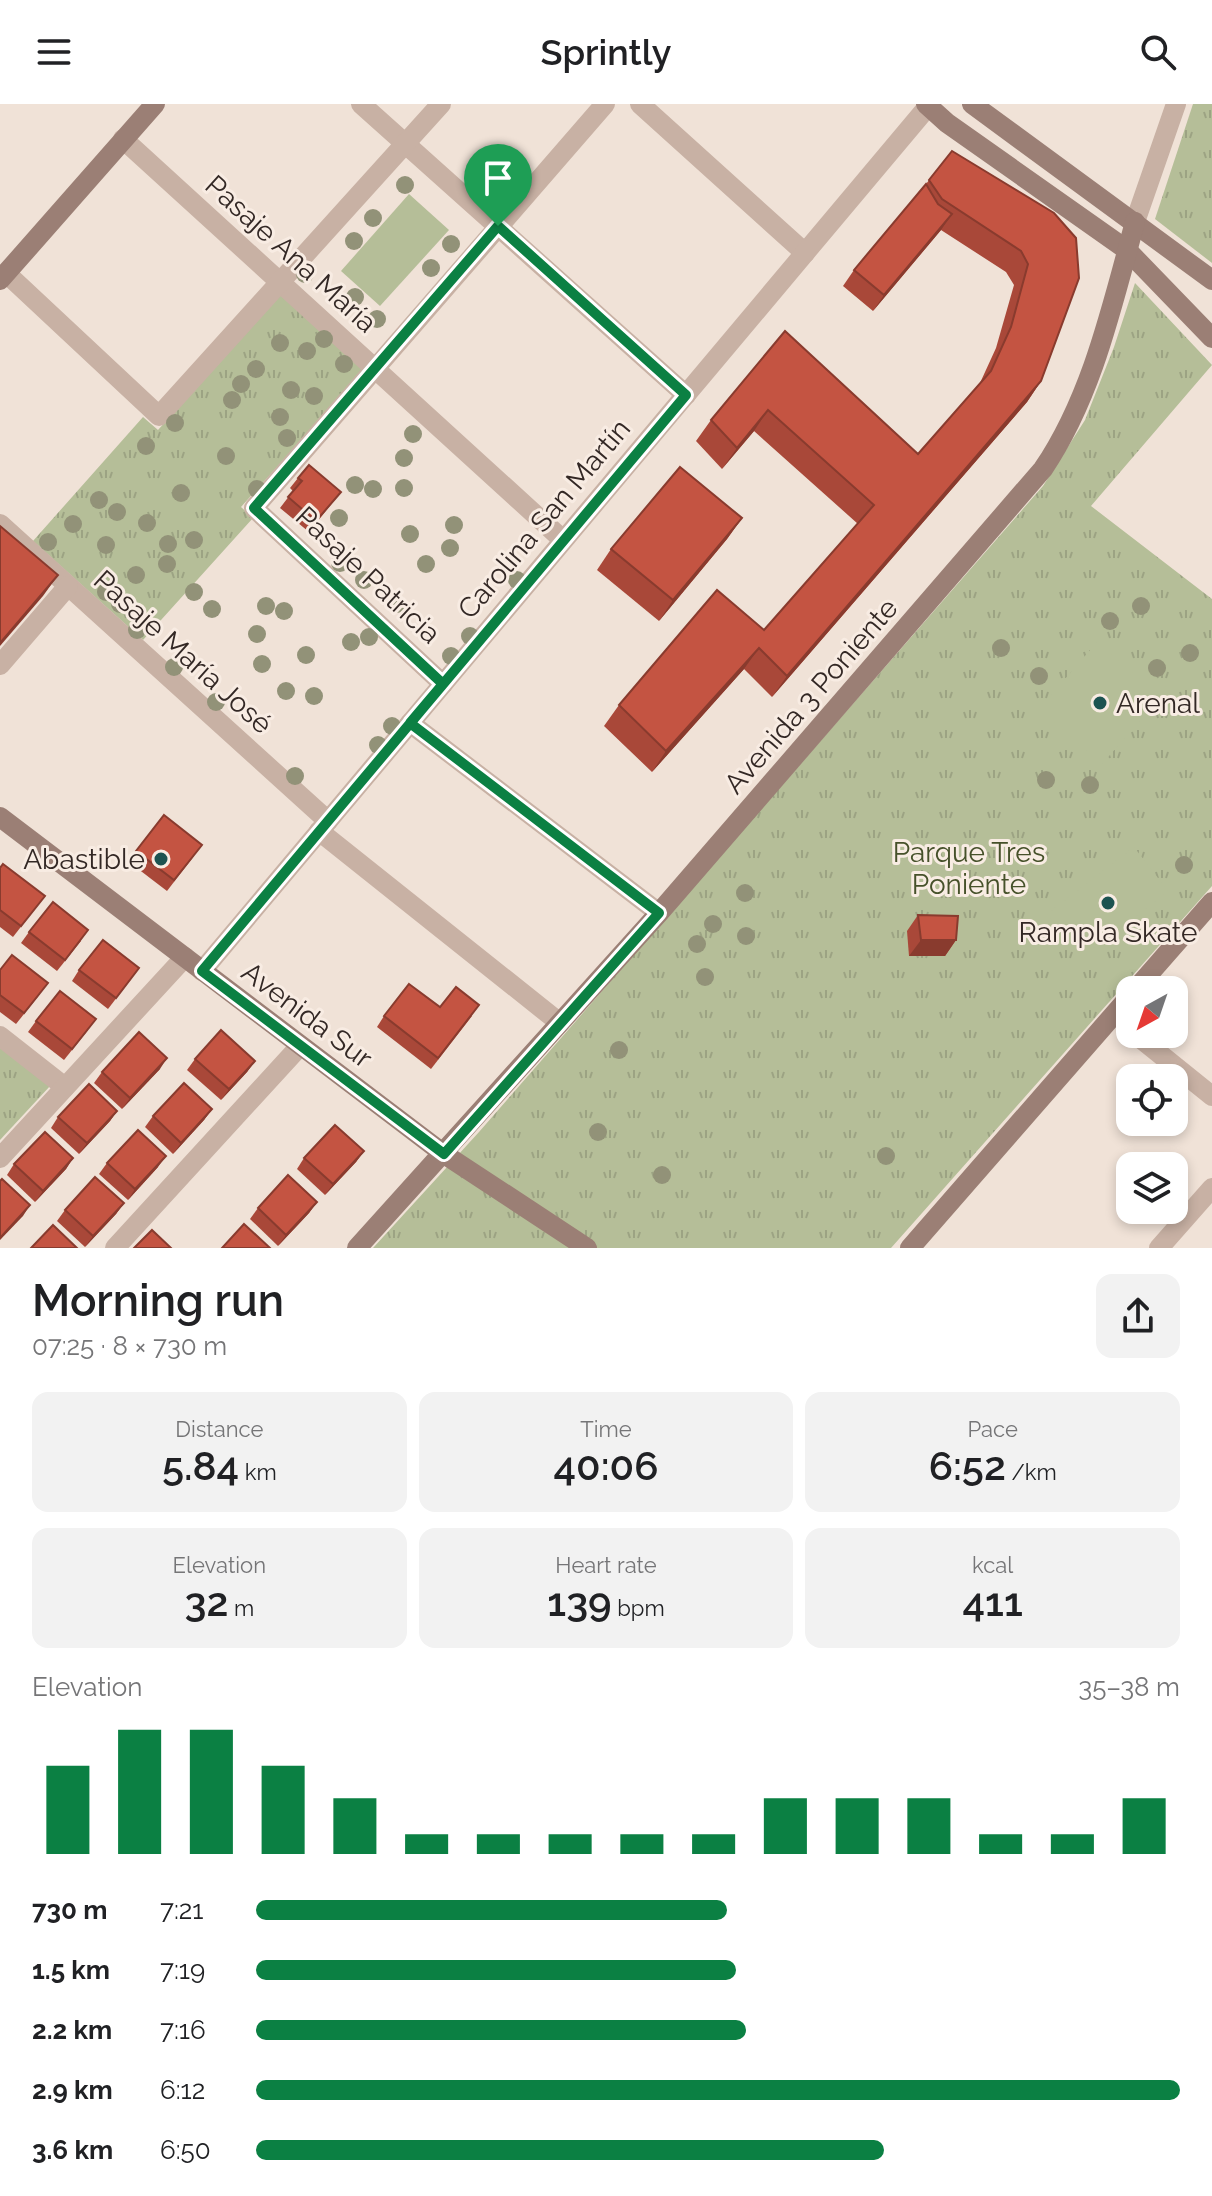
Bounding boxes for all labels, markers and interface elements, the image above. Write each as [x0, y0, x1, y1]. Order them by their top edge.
icon: menu [32, 30, 76, 74]
icon: search [1136, 30, 1180, 74]
text: Sprintly [540, 31, 672, 73]
pin [464, 144, 532, 226]
icon: arrive [476, 156, 520, 200]
street label: Pasaje Ana María [199, 169, 383, 339]
street label: Carolina San Martín [451, 413, 637, 625]
street label: Pasaje Patricia [289, 500, 447, 650]
street label: Pasaje María José [87, 563, 279, 741]
street label: Avenida 3 Poniente [717, 592, 905, 800]
place label: Arenal [1116, 687, 1200, 720]
marker: Arenal [1091, 694, 1109, 712]
park label: Parque Tres Poniente [893, 836, 1045, 901]
place label: Abastible [23, 843, 145, 876]
marker: Abastible [152, 850, 170, 868]
marker: Rampla Skate [1099, 894, 1117, 912]
place label: Rampla Skate [1019, 916, 1197, 949]
street label: Avenida Sur [235, 955, 379, 1075]
north arrow [1116, 976, 1188, 1048]
map controls [1116, 976, 1188, 1224]
button: locate [1116, 1064, 1188, 1136]
button: layers [1116, 1152, 1188, 1224]
button: share [1096, 1274, 1180, 1358]
text: Morning run [32, 1275, 284, 1326]
text: 07:25 · 8 × 730 m [32, 1331, 227, 1361]
text: Distance [175, 1416, 263, 1442]
text: Time [580, 1416, 632, 1442]
text: Pace [967, 1416, 1018, 1442]
text: 5.84 [162, 1442, 239, 1489]
text: 40:06 [554, 1442, 658, 1489]
text: 6:52 [929, 1442, 1006, 1489]
text: km [239, 1459, 277, 1485]
text: /km [1006, 1459, 1057, 1485]
text: Elevation [173, 1552, 266, 1578]
text: Heart rate [555, 1552, 657, 1578]
text: kcal [972, 1552, 1013, 1578]
text: 32 [184, 1578, 228, 1625]
text: 139 [547, 1578, 612, 1625]
text: 411 [963, 1578, 1023, 1625]
text: m [228, 1595, 254, 1621]
text: bpm [612, 1595, 665, 1621]
text: Elevation [32, 1672, 142, 1702]
text: 35–38 m [1078, 1672, 1180, 1702]
text: 730 m [32, 1895, 108, 1925]
text: 7:21 [160, 1895, 203, 1925]
text: 1.5 km [32, 1955, 110, 1985]
text: 7:19 [160, 1955, 205, 1985]
text: 2.2 km [32, 2015, 112, 2045]
text: 7:16 [160, 2015, 206, 2045]
text: 2.9 km [32, 2075, 113, 2105]
text: 6:12 [160, 2075, 205, 2105]
text: 3.6 km [32, 2135, 113, 2165]
text: 6:50 [160, 2135, 211, 2165]

